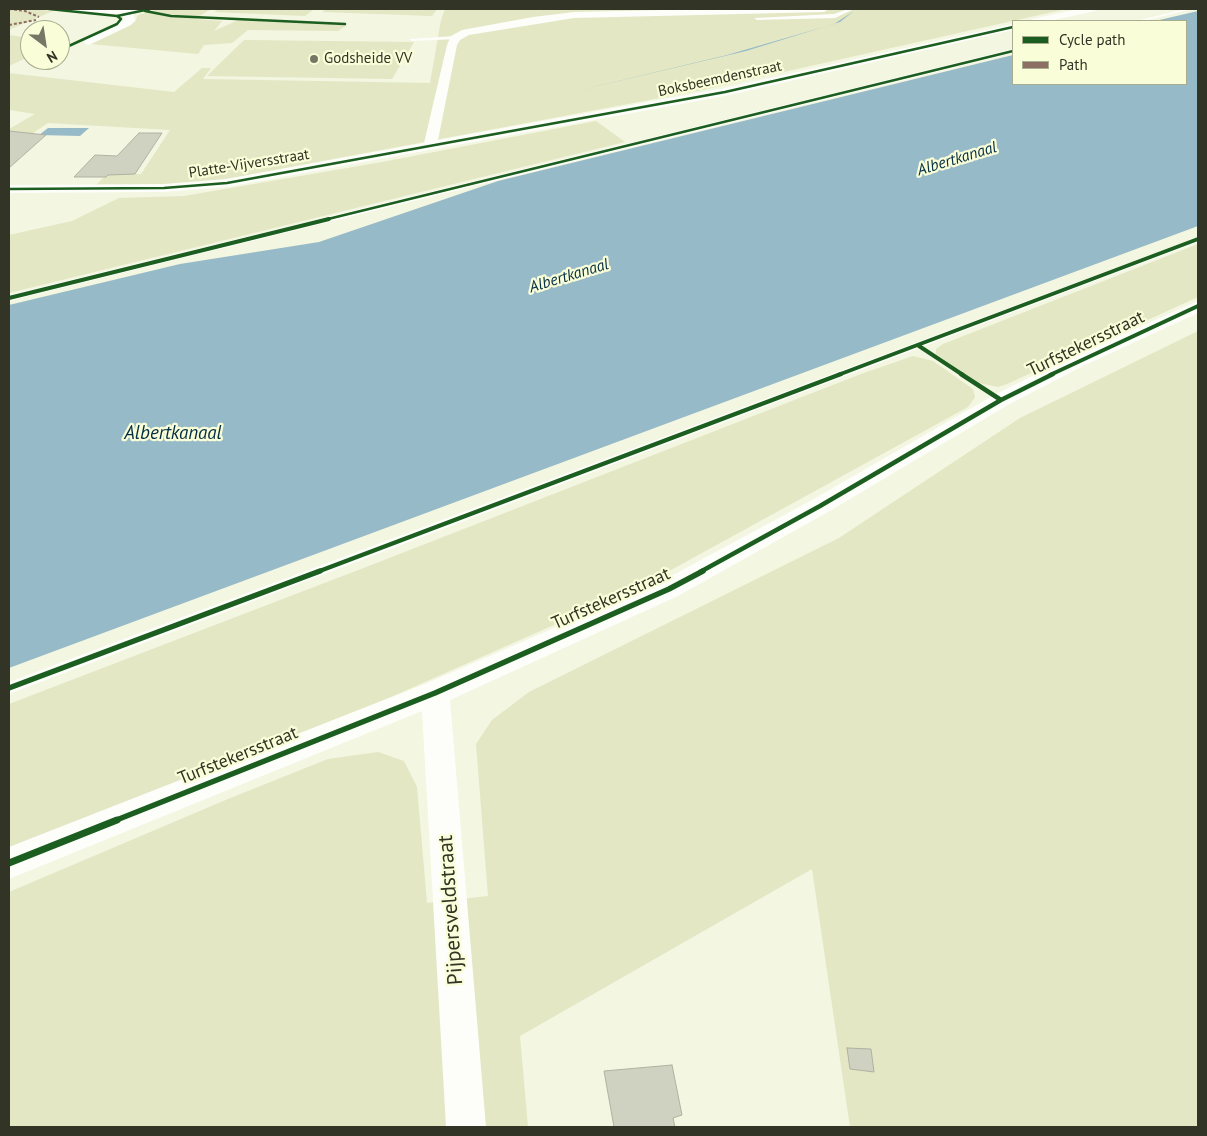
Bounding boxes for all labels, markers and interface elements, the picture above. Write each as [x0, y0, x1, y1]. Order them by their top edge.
north arrow [20, 20, 70, 70]
legend [1012, 20, 1187, 85]
text: Cycle path [1059, 30, 1125, 49]
text: N [44, 47, 61, 67]
place label: Godsheide VV [324, 50, 412, 68]
marker: Godsheide VV [308, 53, 320, 65]
text: Path [1059, 55, 1088, 74]
street label: Boksbeemdenstraat [656, 57, 784, 101]
water label: Albertkanaal [915, 138, 999, 180]
street label: Platte-Vijversstraat [187, 146, 311, 182]
water label: Albertkanaal [527, 255, 611, 297]
street label: Turfstekersstraat [1024, 306, 1148, 382]
water label: Albertkanaal [124, 423, 222, 445]
street label: Turfstekersstraat [548, 563, 674, 635]
street label: Turfstekersstraat [175, 722, 301, 790]
street label: Pijpersveldstraat [433, 834, 469, 986]

